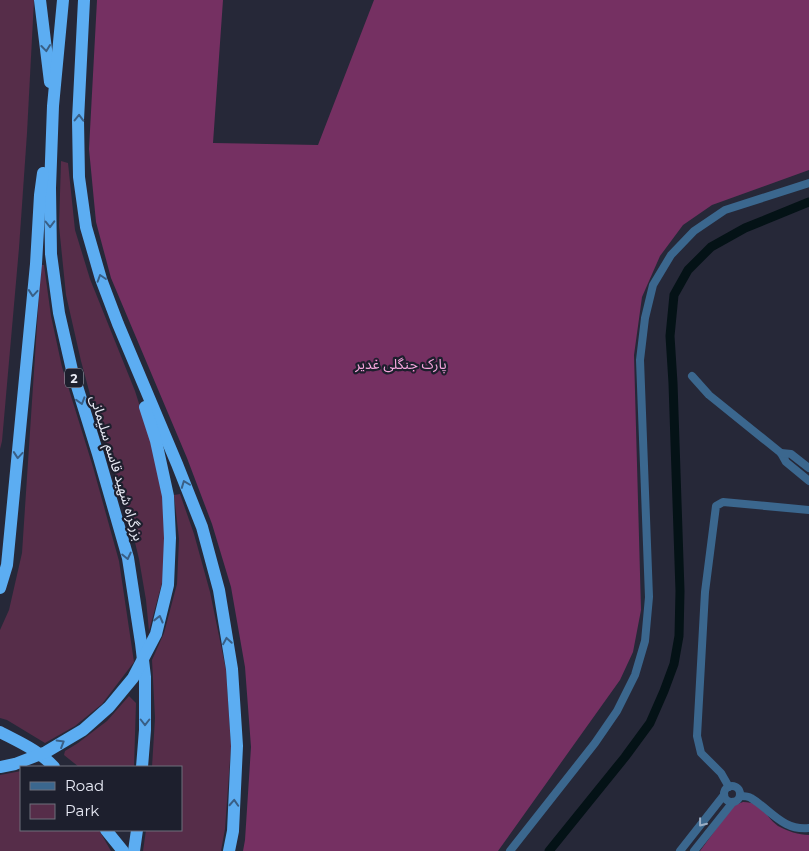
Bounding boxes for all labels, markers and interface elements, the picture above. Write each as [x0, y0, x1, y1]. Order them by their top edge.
one-way arrow [40, 45, 51, 53]
one-way arrow [74, 114, 84, 122]
one-way arrow [45, 220, 55, 228]
one-way arrow [97, 275, 107, 283]
one-way arrow [28, 289, 39, 297]
park label: پارک جنگلی غدیر [354, 355, 447, 374]
road number: 2 [65, 368, 83, 388]
street label: بزرگراه شهید قاسم سلیمانی [84, 393, 148, 544]
one-way arrow [76, 396, 86, 404]
one-way arrow [13, 451, 24, 459]
one-way arrow [181, 481, 191, 489]
one-way arrow [121, 552, 132, 561]
one-way arrow [154, 616, 164, 624]
one-way arrow [223, 636, 233, 645]
one-way arrow [140, 719, 150, 727]
one-way arrow [56, 739, 65, 749]
legend [20, 766, 182, 831]
text: Road [65, 776, 104, 795]
one-way arrow [229, 798, 240, 806]
text: Park [65, 801, 99, 820]
one-way arrow [699, 817, 707, 826]

